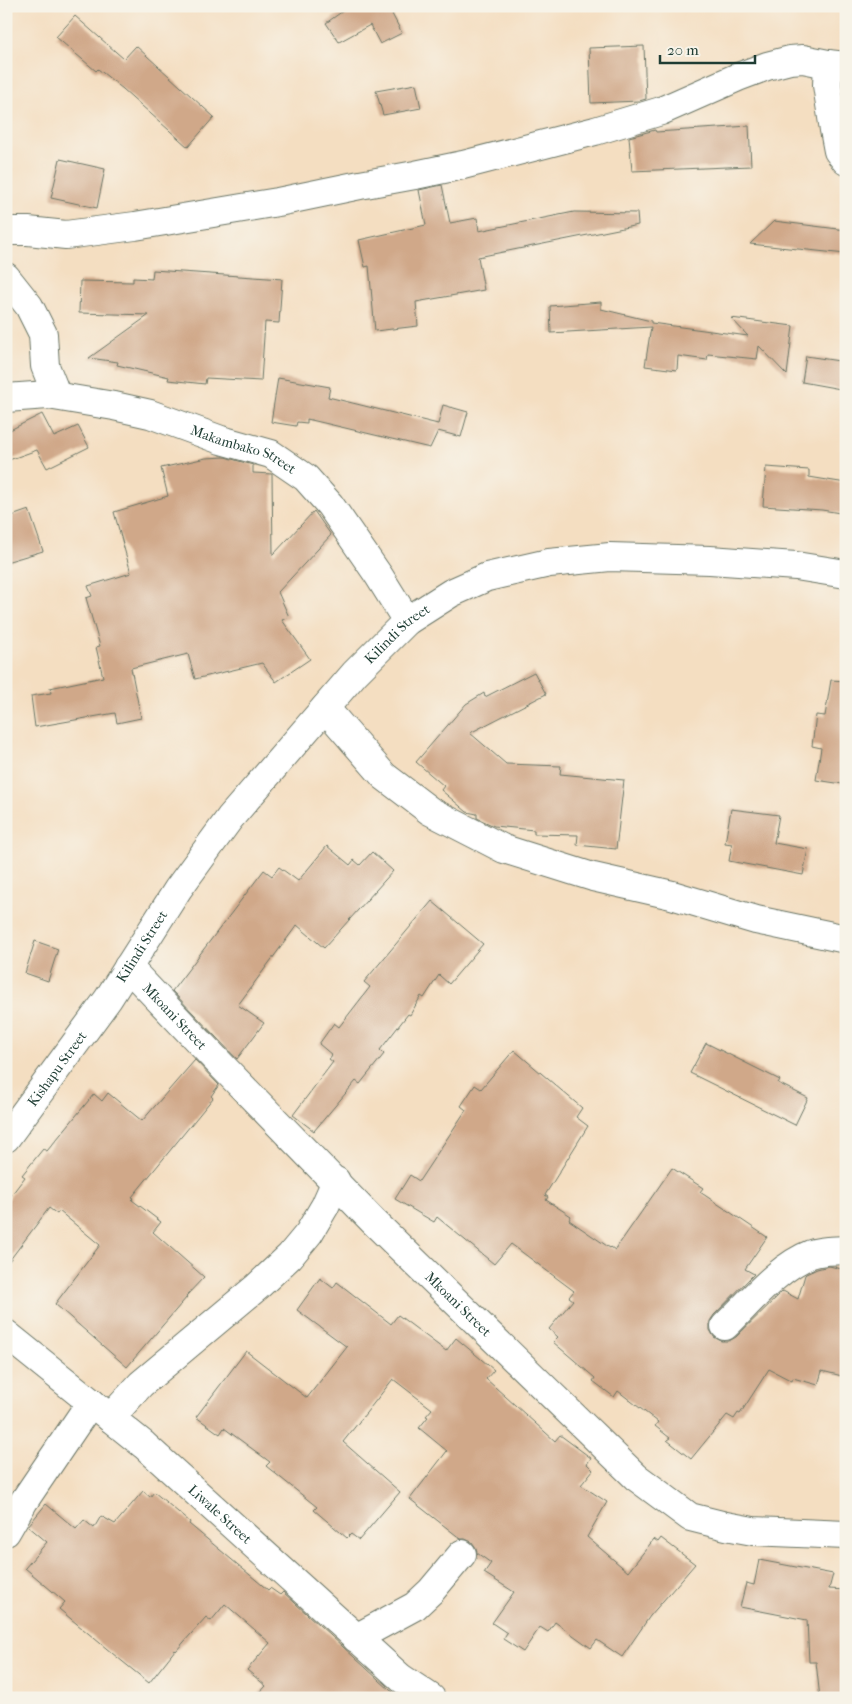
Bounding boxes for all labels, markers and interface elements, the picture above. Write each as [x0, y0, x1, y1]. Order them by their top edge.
scale bar [660, 32, 754, 64]
text: 20 m [667, 41, 699, 59]
street label: Makambako Street [188, 422, 299, 478]
street label: Kilindi Street [361, 601, 433, 668]
street label: Kilindi Street [113, 907, 171, 986]
street label: Mkoani Street [139, 980, 210, 1054]
street label: Kishapu Street [24, 1028, 91, 1110]
street label: Mkoani Street [421, 1268, 495, 1340]
street label: Liwale Street [185, 1481, 255, 1548]

